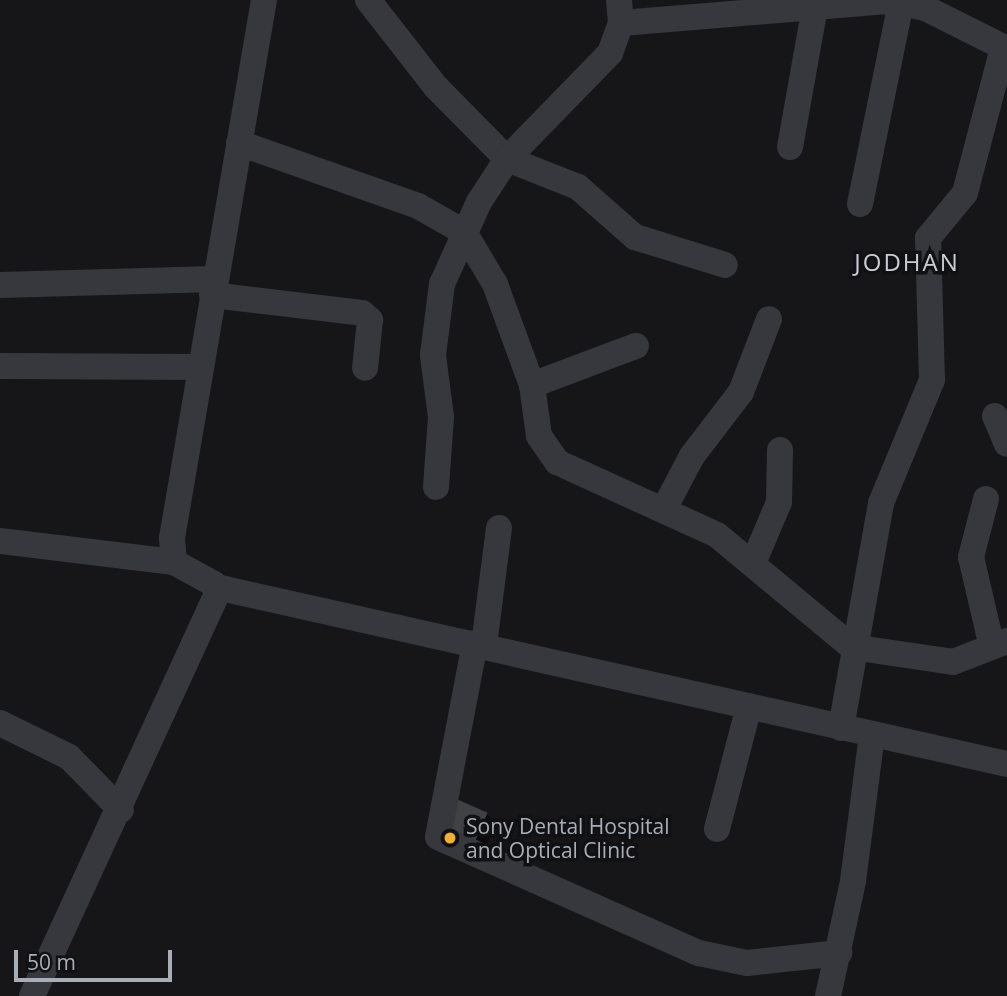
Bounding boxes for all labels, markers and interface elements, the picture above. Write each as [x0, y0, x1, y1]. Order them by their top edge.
district label: JODHAN [855, 248, 959, 276]
place label: Sony Dental Hospital and Optical Clinic [466, 813, 670, 863]
marker: Sony Dental Hospital and Optical Clinic [440, 828, 460, 848]
scale bar [18, 936, 175, 980]
text: 50 m [27, 948, 76, 976]

